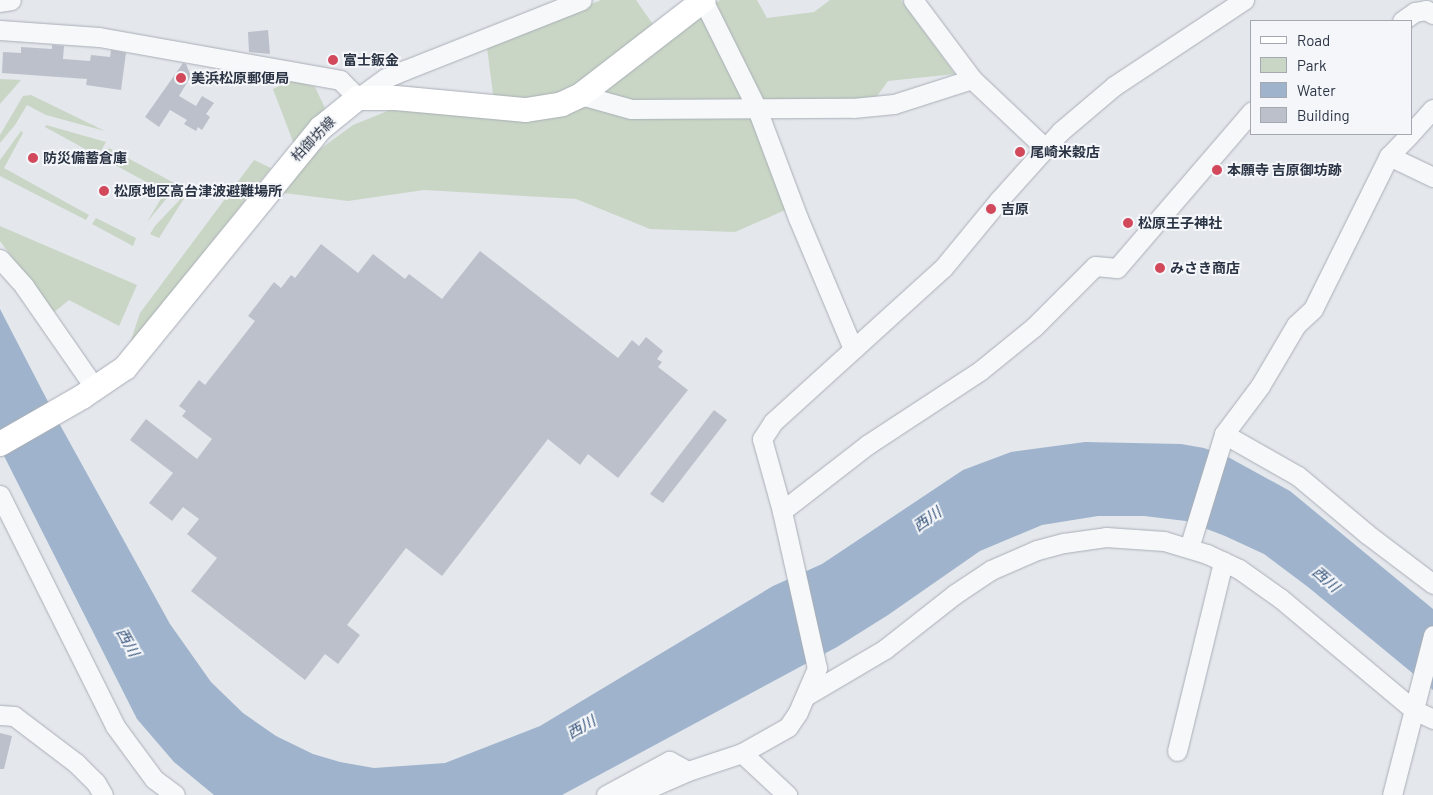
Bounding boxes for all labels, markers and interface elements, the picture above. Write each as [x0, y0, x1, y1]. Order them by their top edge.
legend [1250, 20, 1413, 135]
text: Road [1297, 31, 1330, 49]
place label: 富士鈑金 [343, 52, 399, 68]
marker: 富士鈑金 [327, 54, 339, 66]
text: Park [1297, 56, 1326, 74]
place label: 美浜松原郵便局 [191, 70, 289, 86]
marker: 美浜松原郵便局 [175, 72, 187, 84]
text: Water [1297, 81, 1336, 99]
text: Building [1297, 106, 1350, 124]
street label: 柏御坊線 [288, 113, 338, 165]
place label: 尾崎米穀店 [1030, 144, 1100, 160]
marker: 尾崎米穀店 [1014, 146, 1026, 158]
place label: 防災備蓄倉庫 [43, 150, 127, 166]
marker: 防災備蓄倉庫 [27, 152, 39, 164]
place label: 本願寺 吉原御坊跡 [1227, 162, 1342, 178]
marker: 本願寺 吉原御坊跡 [1211, 164, 1223, 176]
place label: 松原地区高台津波避難場所 [114, 183, 282, 199]
marker: 松原地区高台津波避難場所 [98, 185, 110, 197]
place label: 吉原 [1001, 201, 1029, 217]
marker: 吉原 [985, 203, 997, 215]
place label: 松原王子神社 [1138, 215, 1222, 231]
marker: 松原王子神社 [1122, 217, 1134, 229]
place label: みさき商店 [1170, 260, 1240, 276]
marker: みさき商店 [1154, 262, 1166, 274]
water label: 西川 [910, 503, 944, 535]
water label: 西川 [1309, 562, 1343, 596]
water label: 西川 [113, 625, 143, 659]
water label: 西川 [564, 712, 598, 742]

